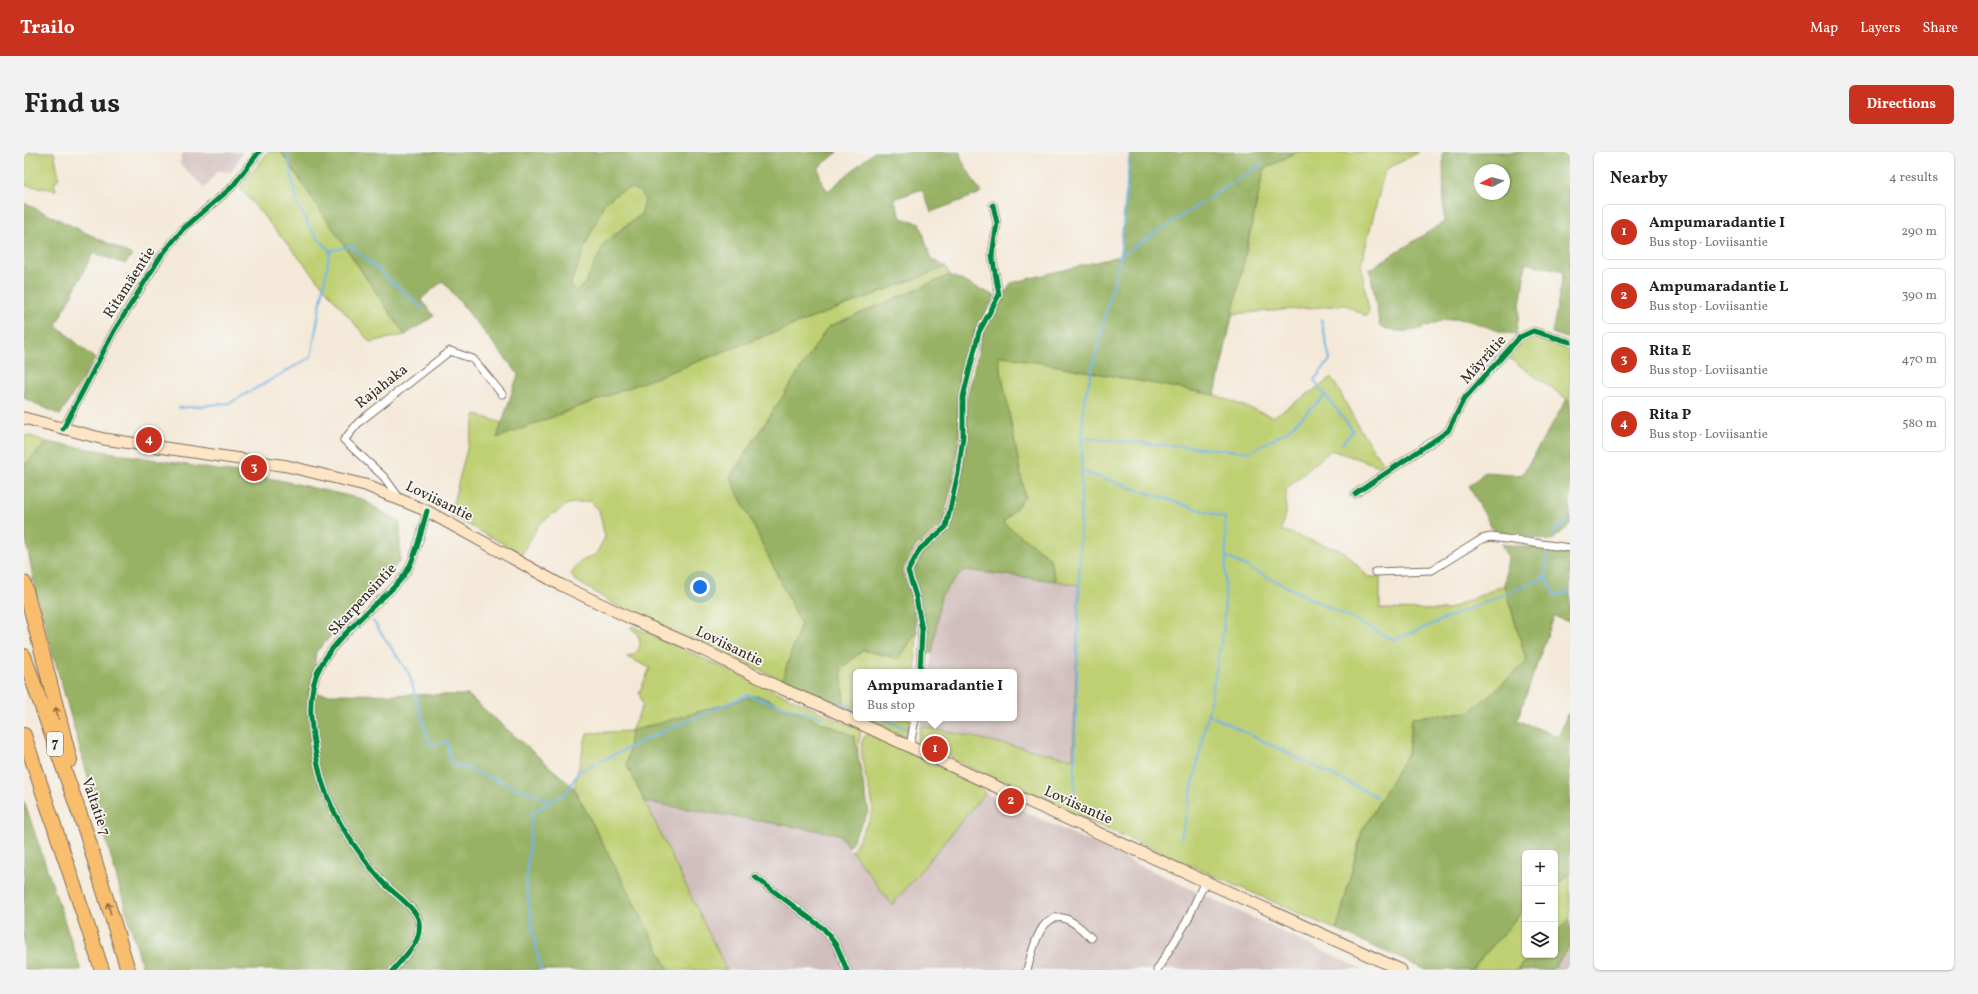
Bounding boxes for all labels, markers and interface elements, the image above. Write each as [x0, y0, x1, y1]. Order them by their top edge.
text: Trailo [20, 15, 75, 41]
text: Map [1810, 19, 1838, 38]
text: Layers [1860, 19, 1900, 38]
text: Share [1922, 19, 1958, 38]
text: Find us [24, 85, 120, 124]
button: Directions [1849, 85, 1954, 124]
north arrow [1474, 164, 1510, 200]
text: Nearby [1610, 167, 1668, 190]
text: 4 results [1889, 169, 1938, 187]
text: Ampumaradantie I [1649, 213, 1785, 234]
text: 1 [1621, 223, 1627, 241]
text: 290 m [1901, 223, 1937, 241]
text: Bus stop · Loviisantie [1649, 234, 1768, 252]
street label: Ritamäentie [99, 243, 161, 323]
text: Ampumaradantie L [1649, 277, 1788, 298]
text: 2 [1621, 287, 1627, 305]
text: 390 m [1902, 287, 1937, 305]
text: Bus stop · Loviisantie [1649, 298, 1768, 316]
street label: Mäyrätie [1456, 331, 1512, 389]
text: Rita E [1649, 341, 1691, 362]
text: 3 [1621, 351, 1627, 369]
text: 470 m [1902, 351, 1937, 369]
street label: Rajahaka [351, 360, 413, 414]
text: Bus stop · Loviisantie [1649, 362, 1768, 380]
text: Rita P [1649, 405, 1691, 426]
text: 4 [1620, 415, 1628, 433]
text: 580 m [1902, 415, 1937, 433]
pin: 4 [136, 425, 162, 455]
text: Bus stop · Loviisantie [1649, 426, 1768, 444]
pin: 3 [241, 453, 267, 483]
street label: Loviisantie [402, 477, 476, 527]
street label: Skarpensintie [324, 559, 402, 641]
your location [690, 577, 710, 597]
street label: Loviisantie [692, 622, 766, 672]
popup [853, 669, 1017, 721]
text: Ampumaradantie I [867, 676, 1003, 697]
text: Bus stop [867, 697, 915, 715]
one-way arrow [53, 707, 61, 720]
road number: 7 [47, 732, 63, 756]
pin: 1 [922, 734, 948, 764]
street label: Valtatie 7 [75, 775, 115, 839]
street label: Loviisantie [1040, 782, 1116, 830]
pin: 2 [998, 786, 1024, 816]
map controls [1522, 850, 1558, 958]
button: + [1522, 850, 1558, 886]
button: − [1522, 886, 1558, 922]
one-way arrow [105, 901, 112, 914]
button: layers [1522, 922, 1558, 958]

